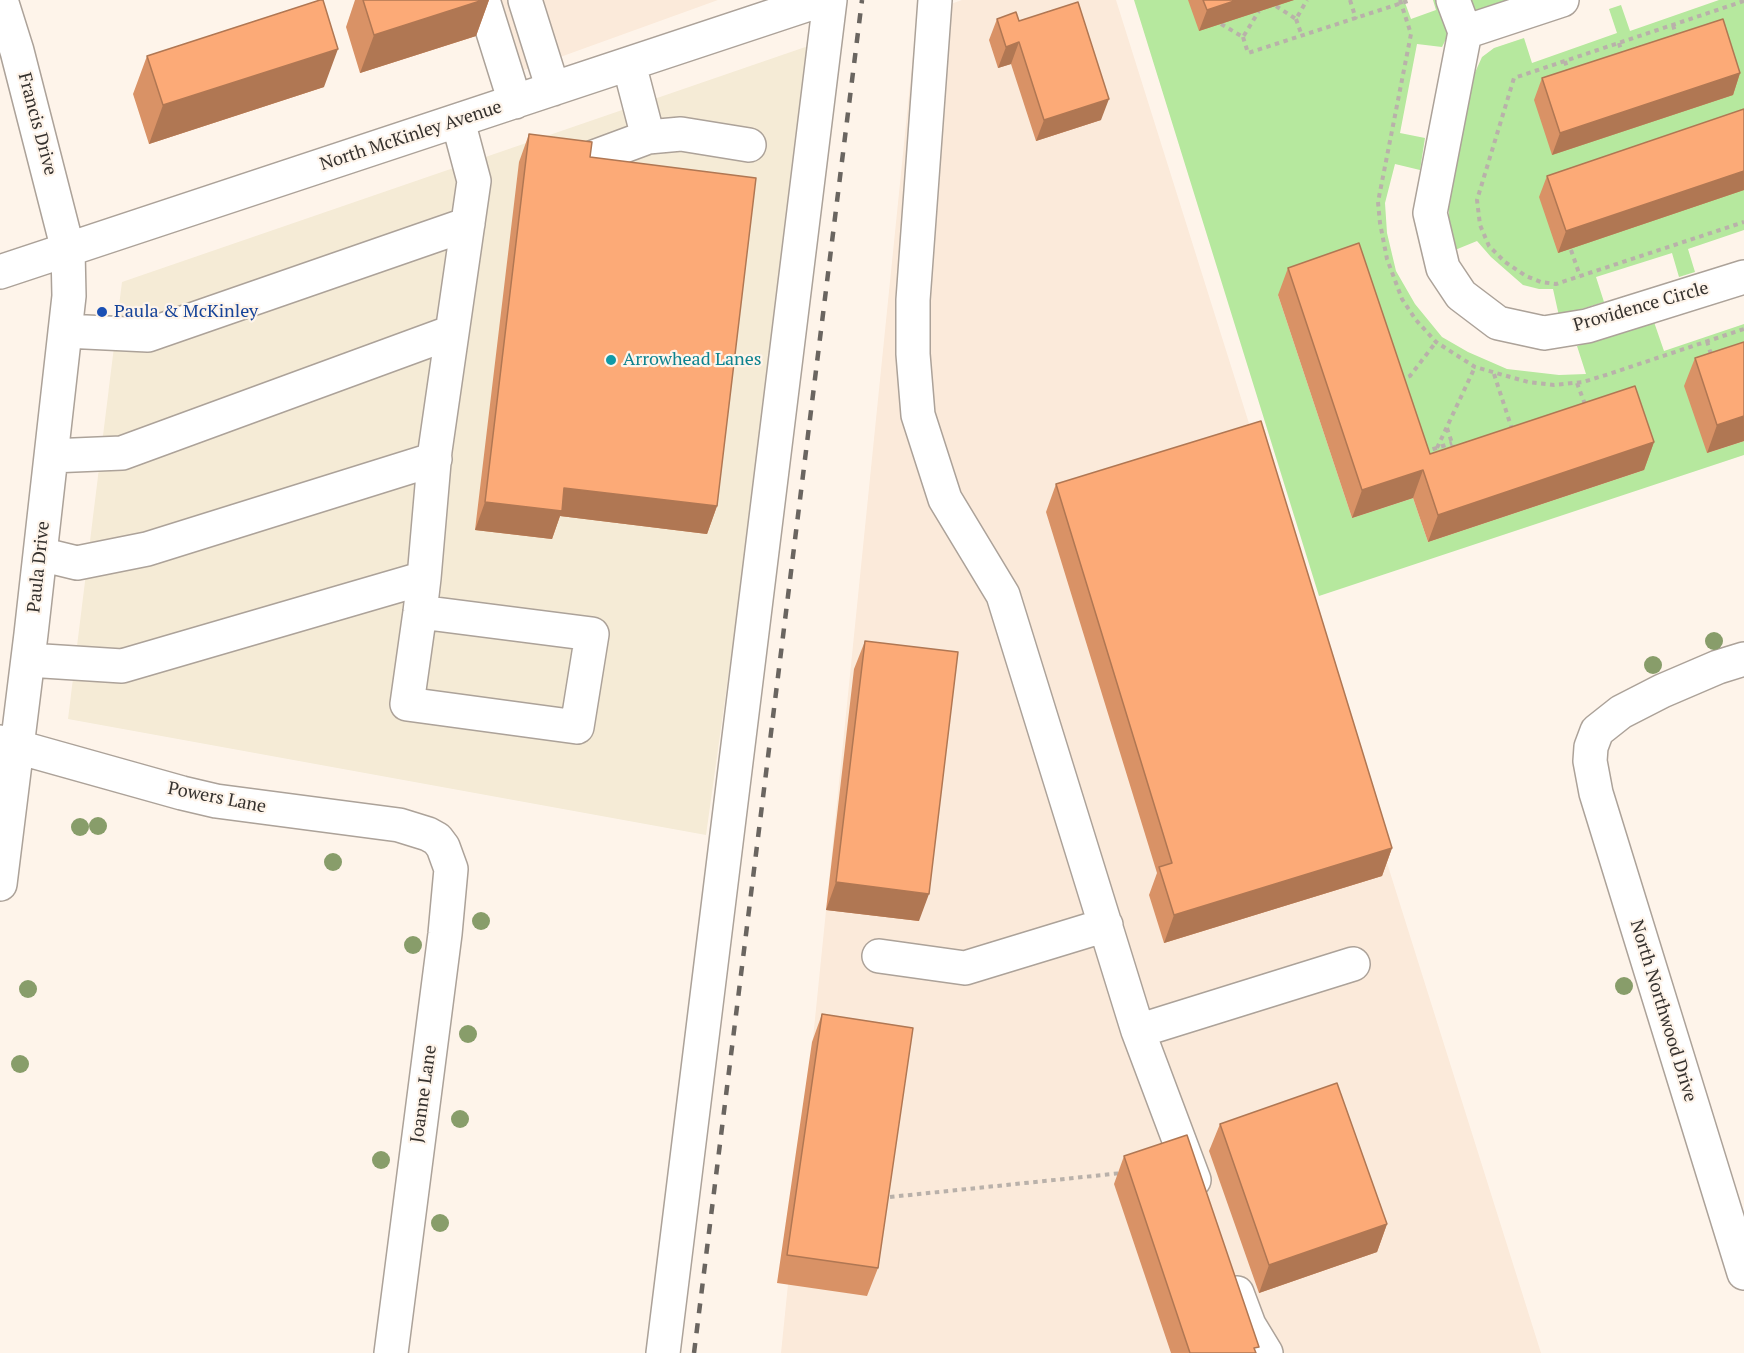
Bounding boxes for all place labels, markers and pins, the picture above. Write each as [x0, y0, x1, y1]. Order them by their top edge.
place label: Paula & McKinley [114, 301, 258, 323]
marker: Paula & McKinley [95, 305, 109, 319]
place label: Arrowhead Lanes [623, 349, 762, 371]
marker: Arrowhead Lanes [604, 353, 618, 367]

